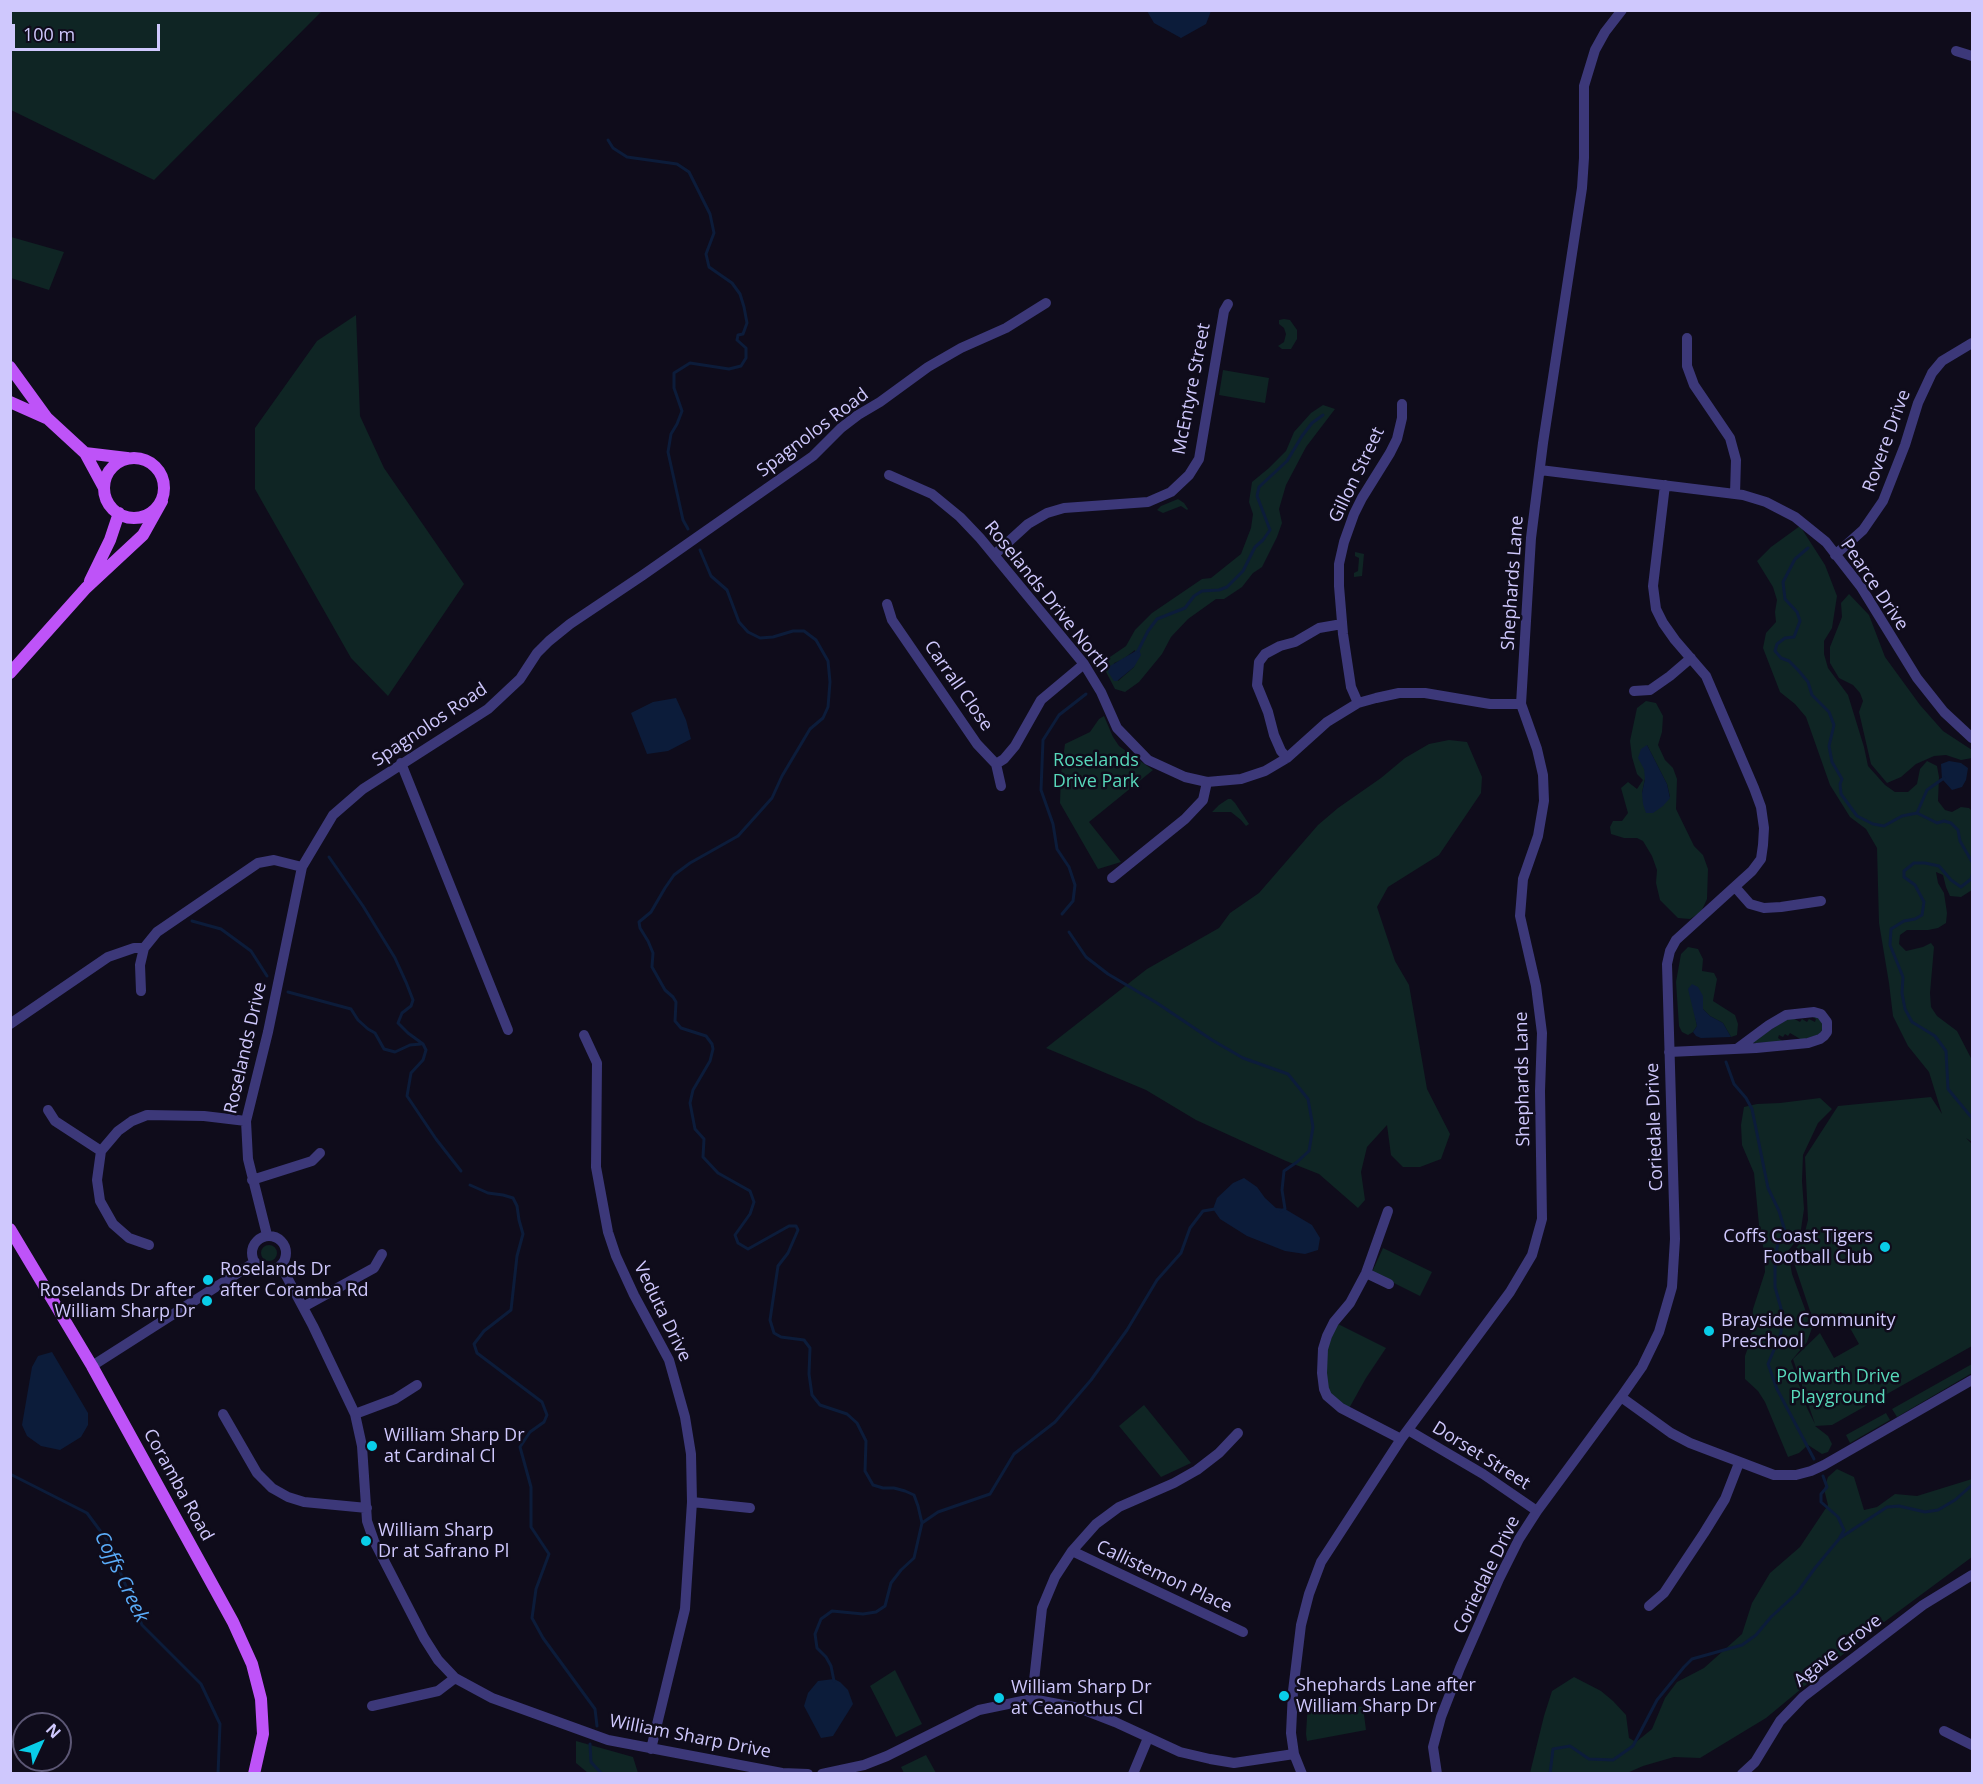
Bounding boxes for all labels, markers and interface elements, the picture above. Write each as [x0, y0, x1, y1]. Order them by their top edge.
scale bar [15, 12, 164, 50]
text: 100 m [23, 22, 75, 46]
street label: McEntyre Street [1169, 321, 1215, 457]
street label: Spagnolos Road [753, 384, 873, 482]
street label: Rovere Drive [1859, 387, 1915, 495]
street label: Gillon Street [1325, 424, 1389, 526]
street label: Shephards Lane [1498, 515, 1528, 651]
street label: Roselands Drive North [979, 517, 1115, 677]
street label: Pearce Drive [1835, 535, 1913, 635]
street label: Carrall Close [919, 637, 997, 735]
street label: Spagnolos Road [368, 679, 492, 771]
park label: Roselands Drive Park [1053, 750, 1139, 792]
street label: Roselands Drive [220, 980, 272, 1116]
street label: Shephards Lane [1511, 1011, 1535, 1147]
street label: Coriedale Drive [1642, 1062, 1668, 1192]
place label: Coffs Coast Tigers Football Club [1723, 1226, 1873, 1268]
marker: Coffs Coast Tigers Football Club [1878, 1240, 1892, 1254]
place label: Roselands Dr after Coramba Rd [220, 1259, 369, 1302]
street label: Veduta Drive [629, 1259, 695, 1365]
marker: Roselands Dr after Coramba Rd [201, 1273, 215, 1287]
place label: Roselands Dr after William Sharp Dr [39, 1280, 195, 1322]
marker: Roselands Dr after William Sharp Dr [200, 1294, 214, 1308]
place label: Brayside Community Preschool [1721, 1310, 1895, 1352]
marker: Brayside Community Preschool [1702, 1324, 1716, 1338]
park label: Polwarth Drive Playground [1776, 1366, 1900, 1408]
street label: Dorset Street [1428, 1417, 1534, 1495]
street label: Coramba Road [138, 1425, 218, 1545]
place label: William Sharp Dr at Cardinal Cl [384, 1425, 525, 1468]
marker: William Sharp Dr at Cardinal Cl [365, 1439, 379, 1453]
street label: Coriedale Drive [1449, 1512, 1525, 1638]
place label: William Sharp Dr at Safrano Pl [378, 1520, 509, 1562]
water label: Coffs Creek [89, 1527, 153, 1627]
marker: William Sharp Dr at Safrano Pl [359, 1534, 373, 1548]
street label: Callistemon Place [1093, 1536, 1235, 1618]
street label: Agave Grove [1790, 1610, 1886, 1692]
place label: Shephards Lane after William Sharp Dr [1296, 1675, 1476, 1718]
place label: William Sharp Dr at Ceanothus Cl [1011, 1677, 1152, 1720]
marker: Shephards Lane after William Sharp Dr [1277, 1689, 1291, 1703]
marker: William Sharp Dr at Ceanothus Cl [992, 1691, 1006, 1705]
street label: William Sharp Drive [607, 1711, 773, 1763]
north arrow [12, 1712, 72, 1772]
text: N [41, 1719, 66, 1743]

